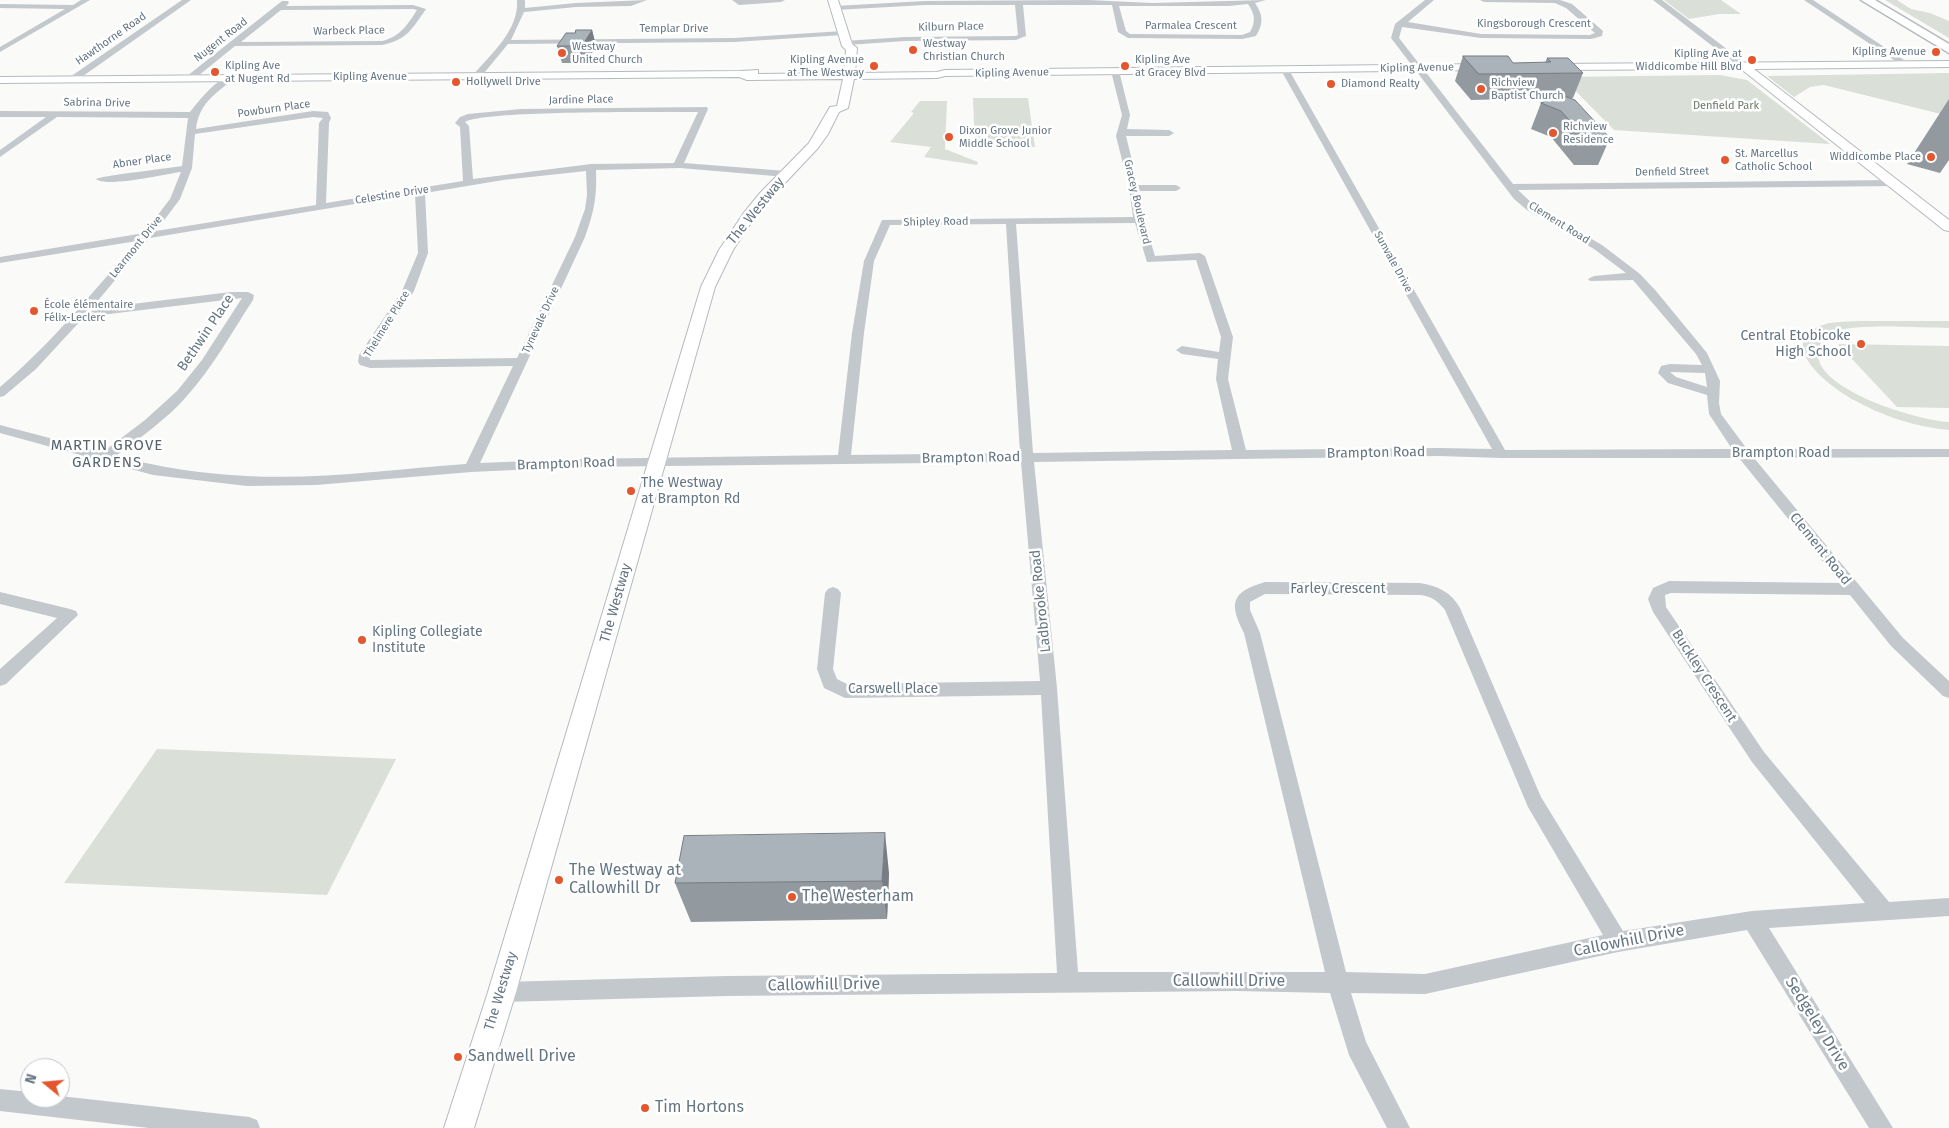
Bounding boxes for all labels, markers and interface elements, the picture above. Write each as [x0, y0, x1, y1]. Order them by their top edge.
street label: Hawthorne Road [73, 10, 149, 68]
street label: Nugent Road [192, 15, 250, 65]
street label: Kingsborough Crescent [1477, 17, 1591, 31]
street label: Parmalea Crescent [1145, 19, 1237, 33]
street label: Kilburn Place [918, 20, 984, 34]
street label: Templar Drive [639, 22, 709, 36]
street label: Warbeck Place [313, 24, 385, 38]
place label: Westway Christian Church [923, 37, 1005, 63]
place label: Westway United Church [572, 40, 643, 66]
marker: Westway Christian Church [907, 44, 919, 56]
place label: Kipling Avenue [1852, 45, 1926, 59]
marker: Kipling Avenue [1930, 46, 1942, 58]
marker: Westway United Church [556, 47, 568, 59]
place label: Kipling Ave at Widdicombe Hill Blvd [1636, 47, 1742, 73]
place label: Kipling Avenue at The Westway [787, 53, 864, 79]
place label: Kipling Ave at Gracey Blvd [1135, 53, 1206, 79]
marker: Kipling Ave at Widdicombe Hill Blvd [1746, 54, 1758, 66]
place label: Kipling Ave at Nugent Rd [225, 59, 290, 85]
marker: Kipling Avenue at The Westway [868, 60, 880, 72]
marker: Kipling Ave at Gracey Blvd [1119, 60, 1131, 72]
street label: Kipling Avenue [1380, 61, 1454, 75]
marker: Kipling Ave at Nugent Rd [209, 66, 221, 78]
street label: Kipling Avenue [975, 66, 1049, 80]
street label: Kipling Avenue [333, 70, 407, 84]
place label: Hollywell Drive [466, 75, 541, 89]
marker: Hollywell Drive [450, 76, 462, 88]
place label: Richview Baptist Church [1491, 76, 1564, 102]
place label: Diamond Realty [1341, 77, 1420, 91]
marker: Diamond Realty [1325, 78, 1337, 90]
marker: Richview Baptist Church [1475, 83, 1487, 95]
street label: Jardine Place [549, 93, 613, 107]
street label: Sabrina Drive [63, 96, 131, 110]
street label: Powburn Place [237, 97, 311, 121]
park label: Denfield Park [1693, 99, 1759, 113]
place label: Richview Residence [1563, 120, 1614, 146]
place label: Dixon Grove Junior Middle School [959, 124, 1052, 150]
marker: Richview Residence [1547, 127, 1559, 139]
marker: Dixon Grove Junior Middle School [943, 131, 955, 143]
place label: St. Marcellus Catholic School [1735, 147, 1812, 173]
street label: Abner Place [112, 150, 172, 172]
place label: Widdicombe Place [1830, 150, 1921, 164]
marker: Widdicombe Place [1925, 151, 1937, 163]
marker: St. Marcellus Catholic School [1719, 154, 1731, 166]
street label: Gracey Boulevard [1121, 158, 1153, 246]
street label: Denfield Street [1635, 165, 1709, 179]
street label: The Westway [724, 174, 788, 248]
street label: Celestine Drive [354, 183, 430, 207]
street label: Clement Road [1526, 199, 1592, 247]
street label: Learmont Drive [107, 213, 165, 281]
street label: Shipley Road [903, 215, 969, 229]
street label: Sunvale Drive [1371, 229, 1415, 295]
street label: Tynevale Drive [520, 285, 562, 355]
street label: Thelmere Place [361, 288, 413, 360]
street label: Bethwin Place [174, 291, 238, 375]
place label: École élémentaire Félix-Leclerc [44, 298, 133, 324]
marker: École élémentaire Félix-Leclerc [28, 305, 40, 317]
place label: Central Etobicoke High School [1741, 328, 1851, 361]
marker: Central Etobicoke High School [1855, 338, 1867, 350]
district label: MARTIN GROVE GARDENS [49, 437, 165, 472]
street label: Brampton Road [1327, 444, 1425, 462]
street label: Brampton Road [1732, 445, 1830, 461]
street label: Brampton Road [922, 449, 1020, 467]
street label: Brampton Road [516, 454, 616, 474]
place label: The Westway at Brampton Rd [641, 475, 740, 508]
marker: The Westway at Brampton Rd [625, 485, 637, 497]
street label: Clement Road [1786, 509, 1854, 589]
street label: Ladbrooke Road [1027, 549, 1055, 653]
street label: The Westway [597, 561, 635, 645]
street label: Farley Crescent [1290, 581, 1386, 597]
place label: Kipling Collegiate Institute [372, 624, 483, 656]
street label: Buckley Crescent [1668, 627, 1740, 725]
marker: Kipling Collegiate Institute [356, 634, 368, 646]
street label: Carswell Place [848, 681, 938, 697]
place label: The Westway at Callowhill Dr [569, 861, 681, 899]
marker: The Westway at Callowhill Dr [553, 874, 565, 886]
place label: The Westerham [802, 887, 914, 907]
marker: The Westerham [786, 891, 798, 903]
street label: Callowhill Drive [1572, 921, 1686, 961]
street label: The Westway [481, 950, 521, 1032]
street label: Callowhill Drive [1173, 972, 1285, 992]
street label: Callowhill Drive [768, 974, 880, 996]
street label: Sedgeley Drive [1781, 974, 1853, 1074]
place label: Sandwell Drive [468, 1047, 576, 1067]
marker: Sandwell Drive [452, 1051, 464, 1063]
north arrow [20, 1058, 70, 1108]
text: N [22, 1072, 41, 1086]
place label: Tim Hortons [655, 1098, 744, 1118]
marker: Tim Hortons [639, 1102, 651, 1114]

